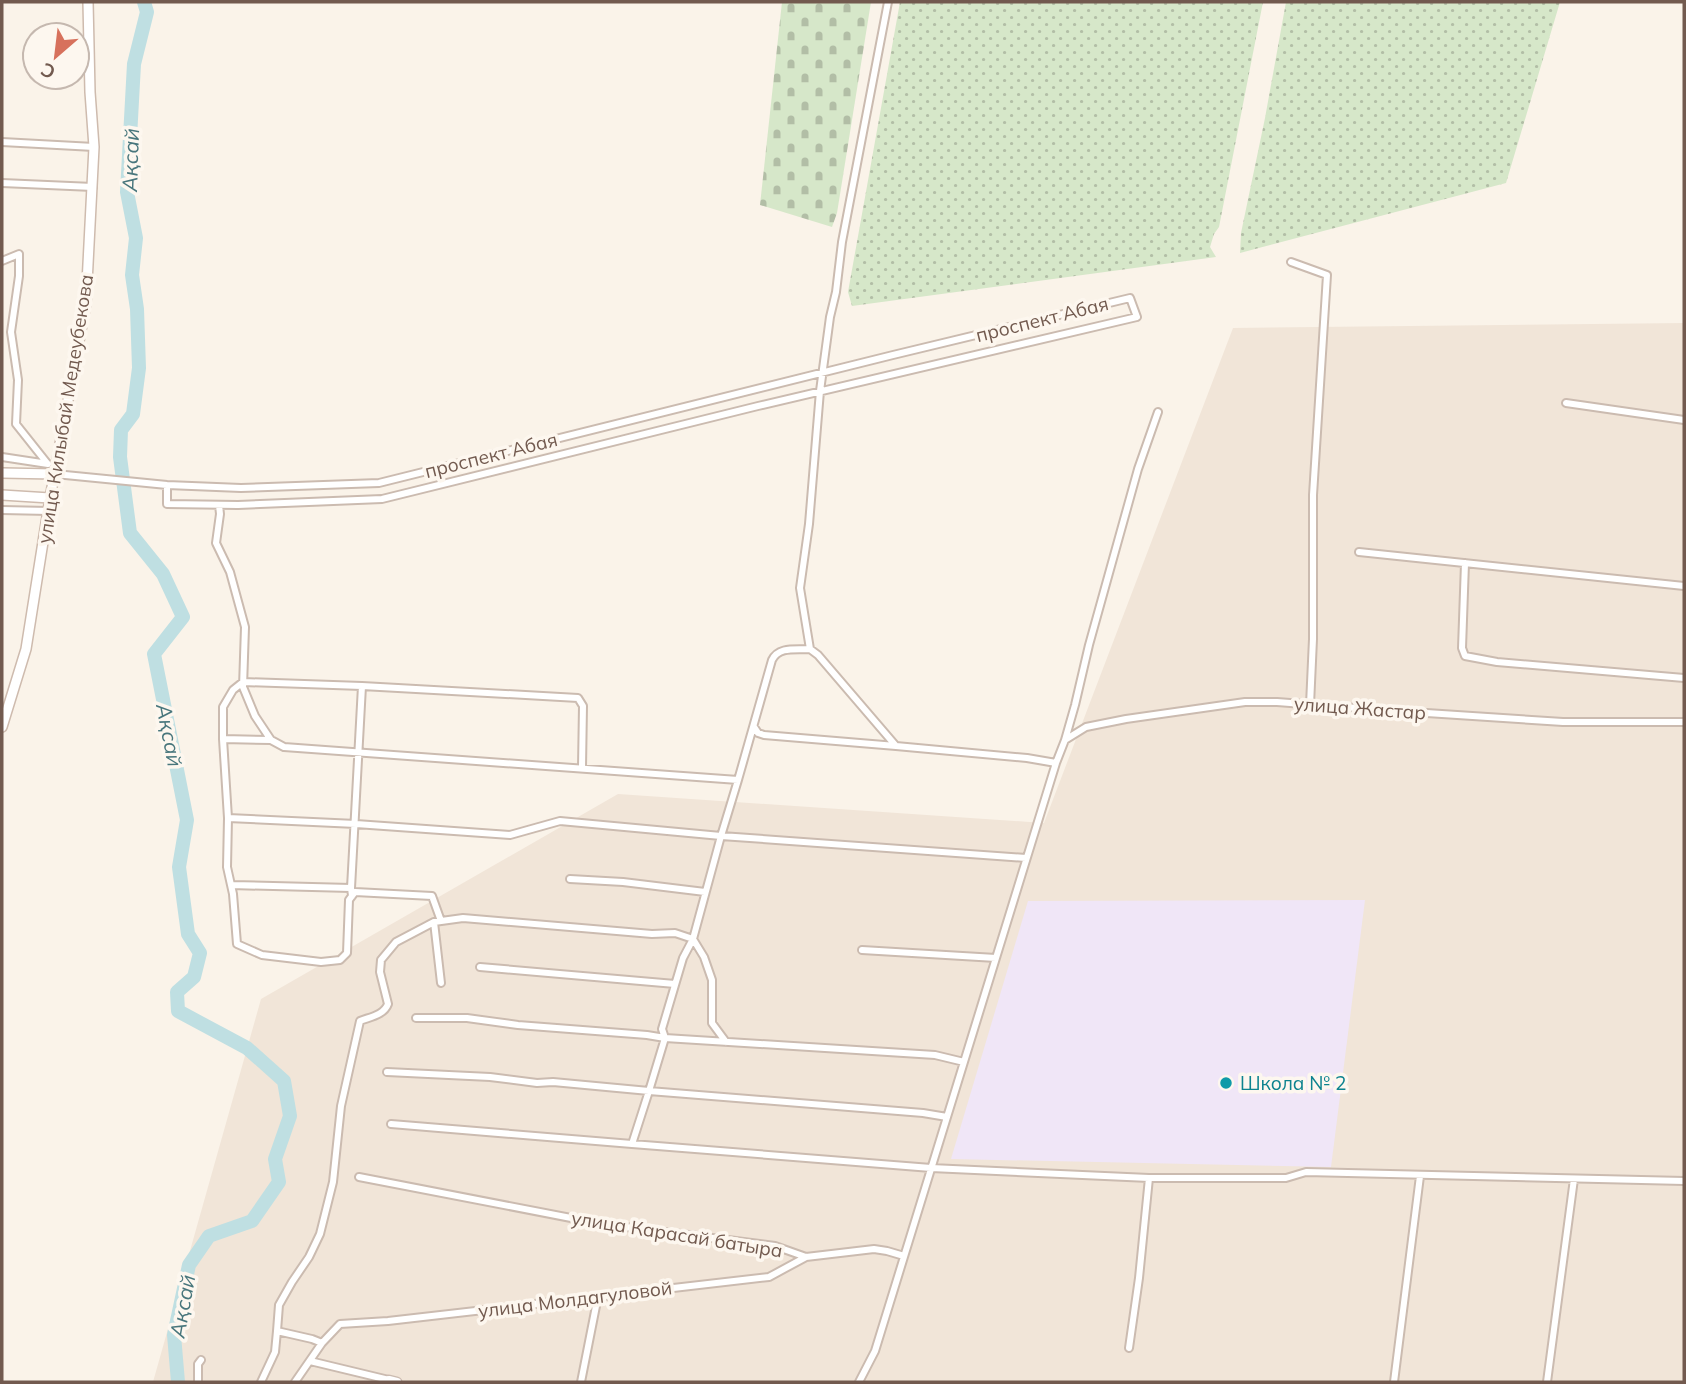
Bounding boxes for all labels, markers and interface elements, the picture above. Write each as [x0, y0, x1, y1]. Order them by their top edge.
north arrow [21, 21, 91, 91]
text: С [37, 57, 59, 85]
water label: Ақсай [116, 128, 144, 193]
street label: улица Килыбай Медеубекова [32, 273, 98, 545]
street label: проспект Абая [973, 291, 1111, 347]
street label: проспект Абая [422, 427, 560, 483]
street label: улица Жастар [1293, 691, 1427, 725]
water label: Ақсай [151, 700, 189, 769]
place label: Школа № 2 [1240, 1071, 1346, 1095]
marker: Школа № 2 [1218, 1075, 1234, 1091]
street label: улица Карасай батыра [570, 1205, 784, 1263]
water label: Ақсай [164, 1272, 200, 1341]
street label: улица Молдагуловой [477, 1275, 673, 1323]

